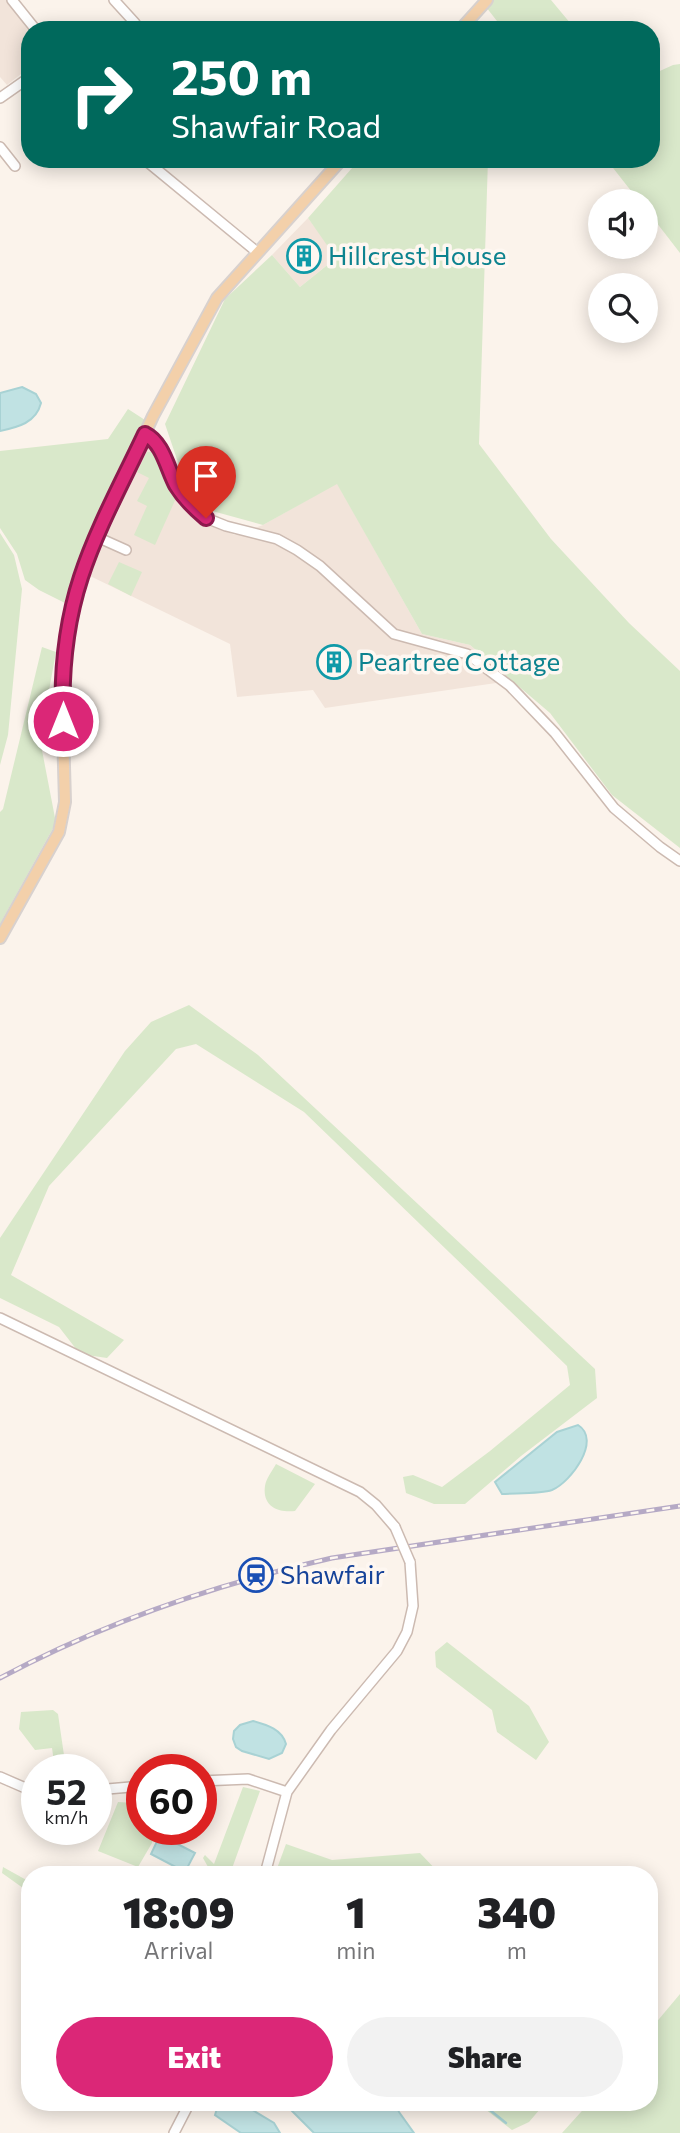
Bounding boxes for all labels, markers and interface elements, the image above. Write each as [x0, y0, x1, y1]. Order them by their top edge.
text: 250 m [171, 45, 312, 105]
icon: right [56, 49, 147, 140]
text: Shawfair Road [171, 105, 381, 145]
map controls [588, 189, 658, 343]
button: sound [588, 189, 658, 259]
building icon: Hillcrest House [285, 237, 323, 275]
place label: Hillcrest House [328, 239, 506, 270]
button: search [588, 273, 658, 343]
pin [176, 446, 236, 518]
icon: arrive [187, 457, 225, 495]
building icon: Peartree Cottage [315, 643, 353, 681]
place label: Peartree Cottage [358, 645, 560, 676]
position arrow [26, 684, 100, 758]
station icon: Shawfair [237, 1556, 275, 1594]
place label: Shawfair [280, 1558, 385, 1589]
speed limit sign: 60 [126, 1754, 217, 1845]
text: 52 [46, 1769, 87, 1812]
text: km/h [45, 1806, 88, 1828]
text: 18:09 [123, 1885, 235, 1937]
text: 1 [346, 1885, 366, 1937]
text: 340 [477, 1885, 556, 1937]
text: Arrival [144, 1936, 213, 1964]
text: min [336, 1936, 376, 1964]
text: m [507, 1936, 527, 1964]
button: Exit [56, 2017, 333, 2097]
button: Share [347, 2017, 623, 2097]

